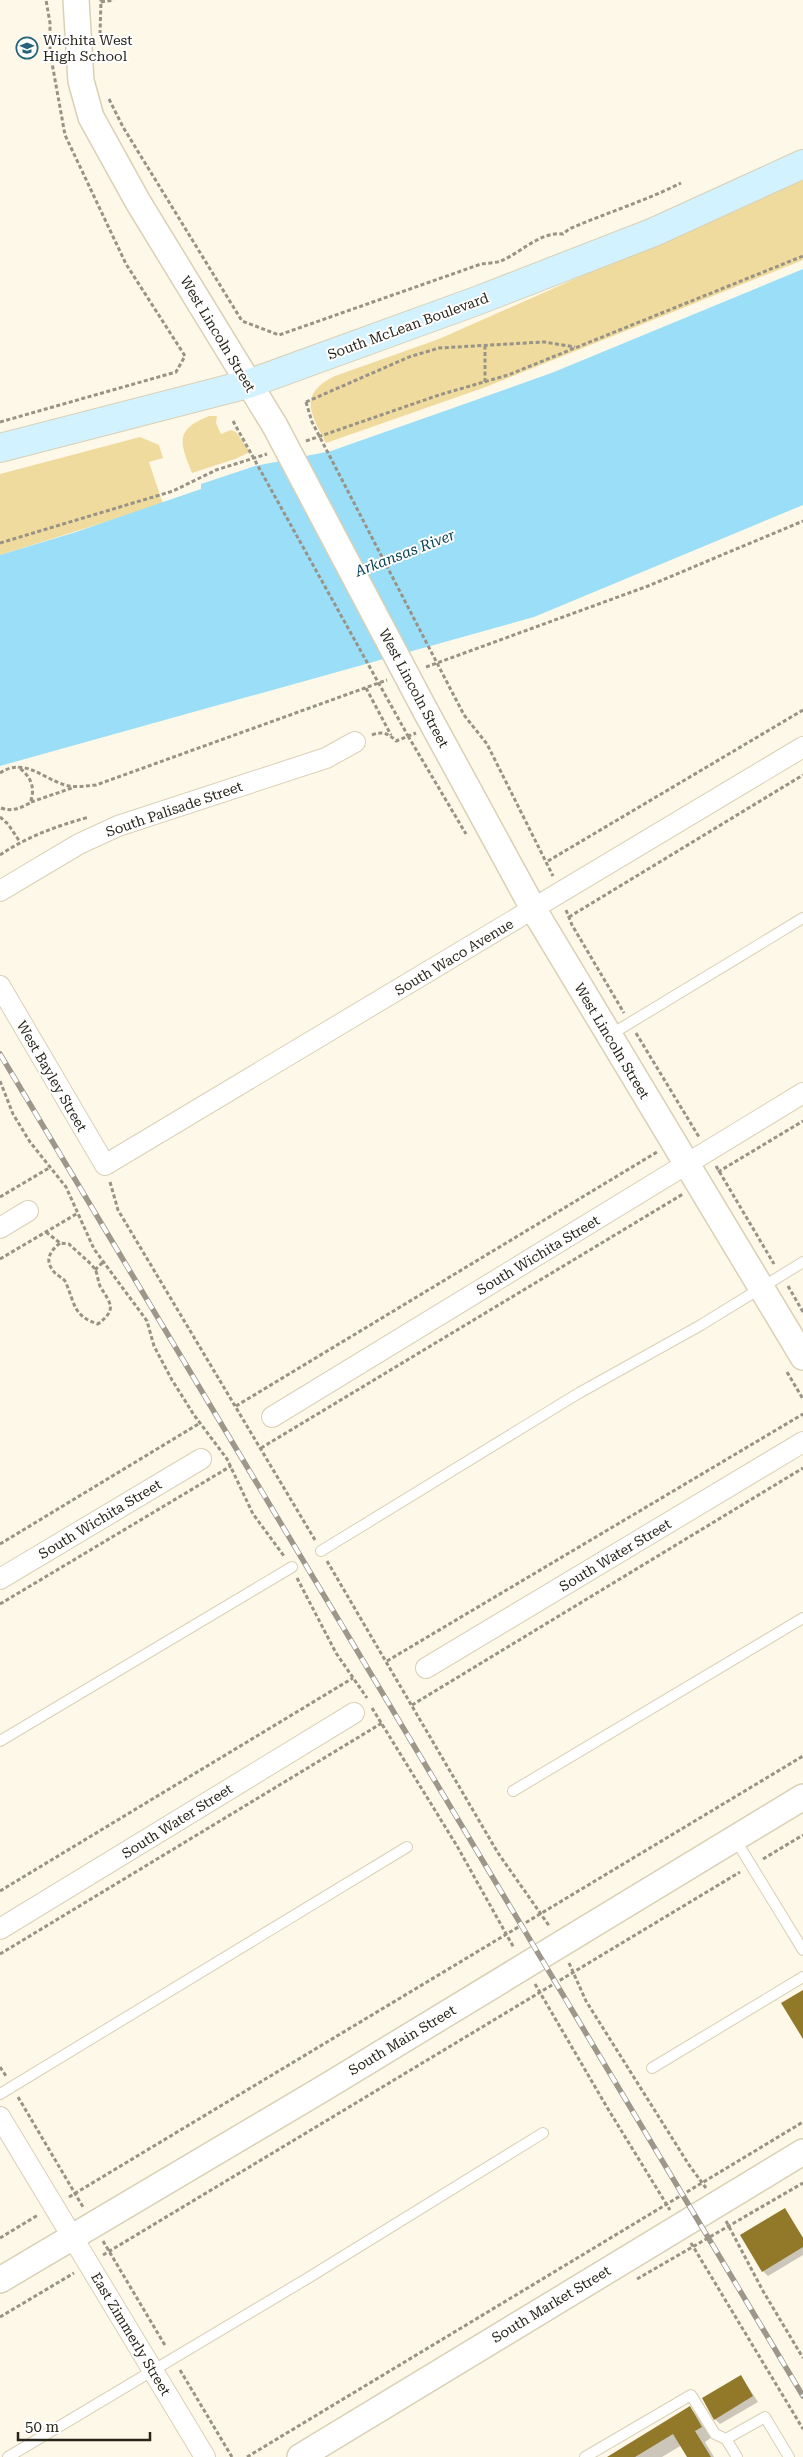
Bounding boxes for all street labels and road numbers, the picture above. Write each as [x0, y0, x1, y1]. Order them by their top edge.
street label: West Lincoln Street [177, 273, 259, 395]
street label: South McLean Boulevard [325, 289, 491, 363]
street label: West Lincoln Street [376, 626, 452, 750]
street label: South Palisade Street [104, 778, 244, 840]
street label: South Waco Avenue [392, 915, 516, 999]
street label: West Lincoln Street [571, 980, 653, 1102]
street label: West Bayley Street [14, 1018, 90, 1134]
street label: South Wichita Street [474, 1212, 602, 1298]
street label: South Wichita Street [36, 1476, 164, 1562]
street label: South Water Street [556, 1515, 674, 1595]
street label: South Water Street [119, 1780, 235, 1862]
street label: South Main Street [346, 2002, 458, 2078]
street label: South Market Street [489, 2262, 613, 2346]
street label: East Zimmerly Street [88, 2270, 174, 2398]

